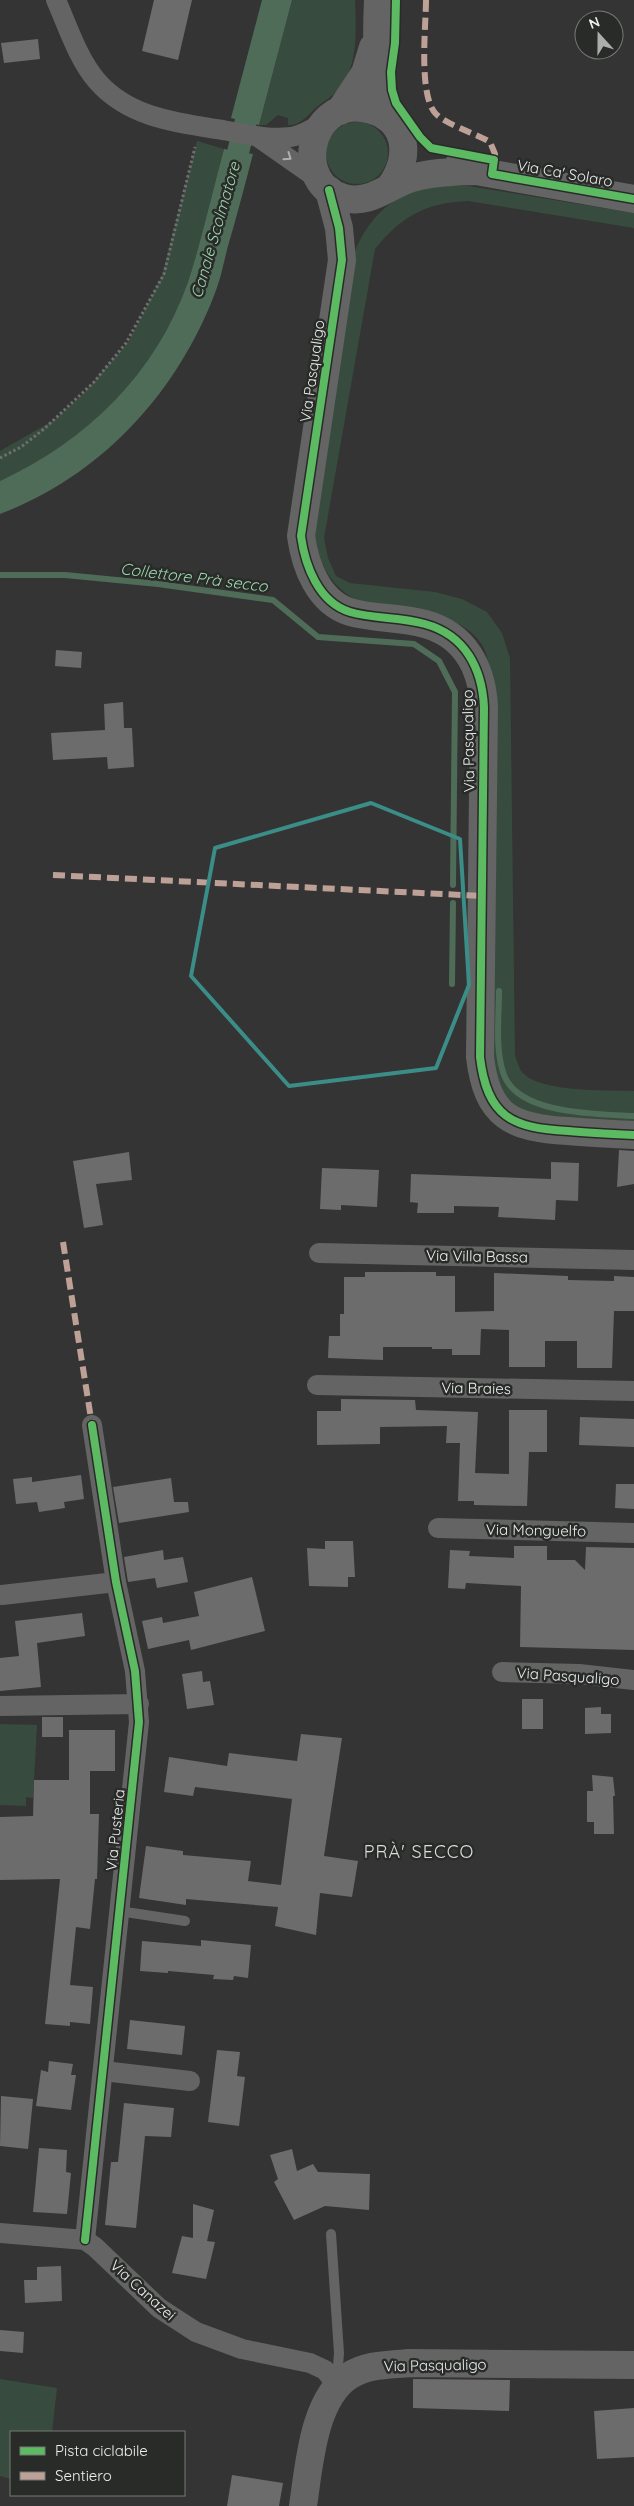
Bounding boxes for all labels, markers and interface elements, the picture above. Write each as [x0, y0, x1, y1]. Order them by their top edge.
north arrow [574, 10, 624, 60]
text: N [586, 13, 602, 33]
one-way arrow [283, 151, 292, 160]
street label: Via Ca' Solaro [516, 155, 614, 191]
water label: Canale Scolmatore [186, 159, 244, 300]
street label: Via Pasqualigo [295, 319, 329, 423]
water label: Collettore Prà secco [119, 558, 270, 596]
street label: Via Pasqualigo [458, 689, 478, 793]
street label: Via Villa Bassa [426, 1246, 528, 1266]
street label: Via Braies [441, 1378, 511, 1398]
street label: Via Monguelfo [486, 1520, 586, 1540]
street label: Via Pasqualigo [516, 1663, 620, 1689]
street label: Via Pusteria [101, 1788, 129, 1872]
district label: PRÀ' SECCO [364, 1840, 474, 1863]
street label: Via Canazei [106, 2256, 180, 2324]
street label: Via Pasqualigo [383, 2355, 487, 2375]
legend [10, 2431, 185, 2496]
text: Pista ciclabile [55, 2441, 148, 2460]
text: Sentiero [55, 2466, 112, 2485]

